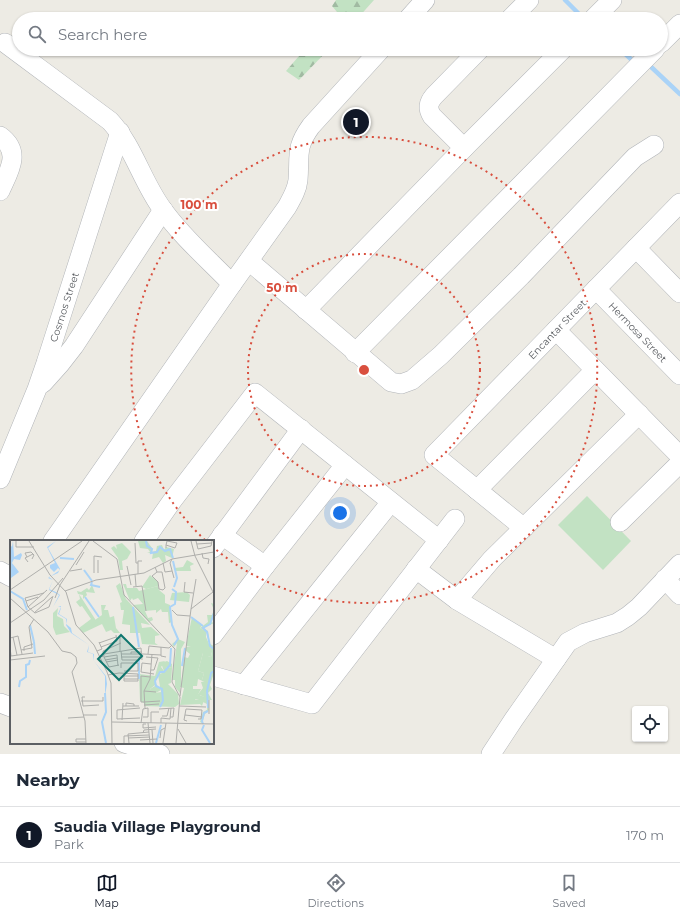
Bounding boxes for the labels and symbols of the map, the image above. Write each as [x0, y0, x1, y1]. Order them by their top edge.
pin: 1 [343, 107, 369, 137]
text: 100 m [181, 197, 217, 212]
street label: Cosmos Street [47, 271, 82, 344]
text: 50 m [266, 280, 298, 295]
street label: Encantar Street [525, 297, 589, 362]
street label: Hermosa Street [606, 300, 670, 365]
centre of rings [357, 363, 371, 377]
your location [330, 503, 350, 523]
inset map [10, 540, 214, 744]

